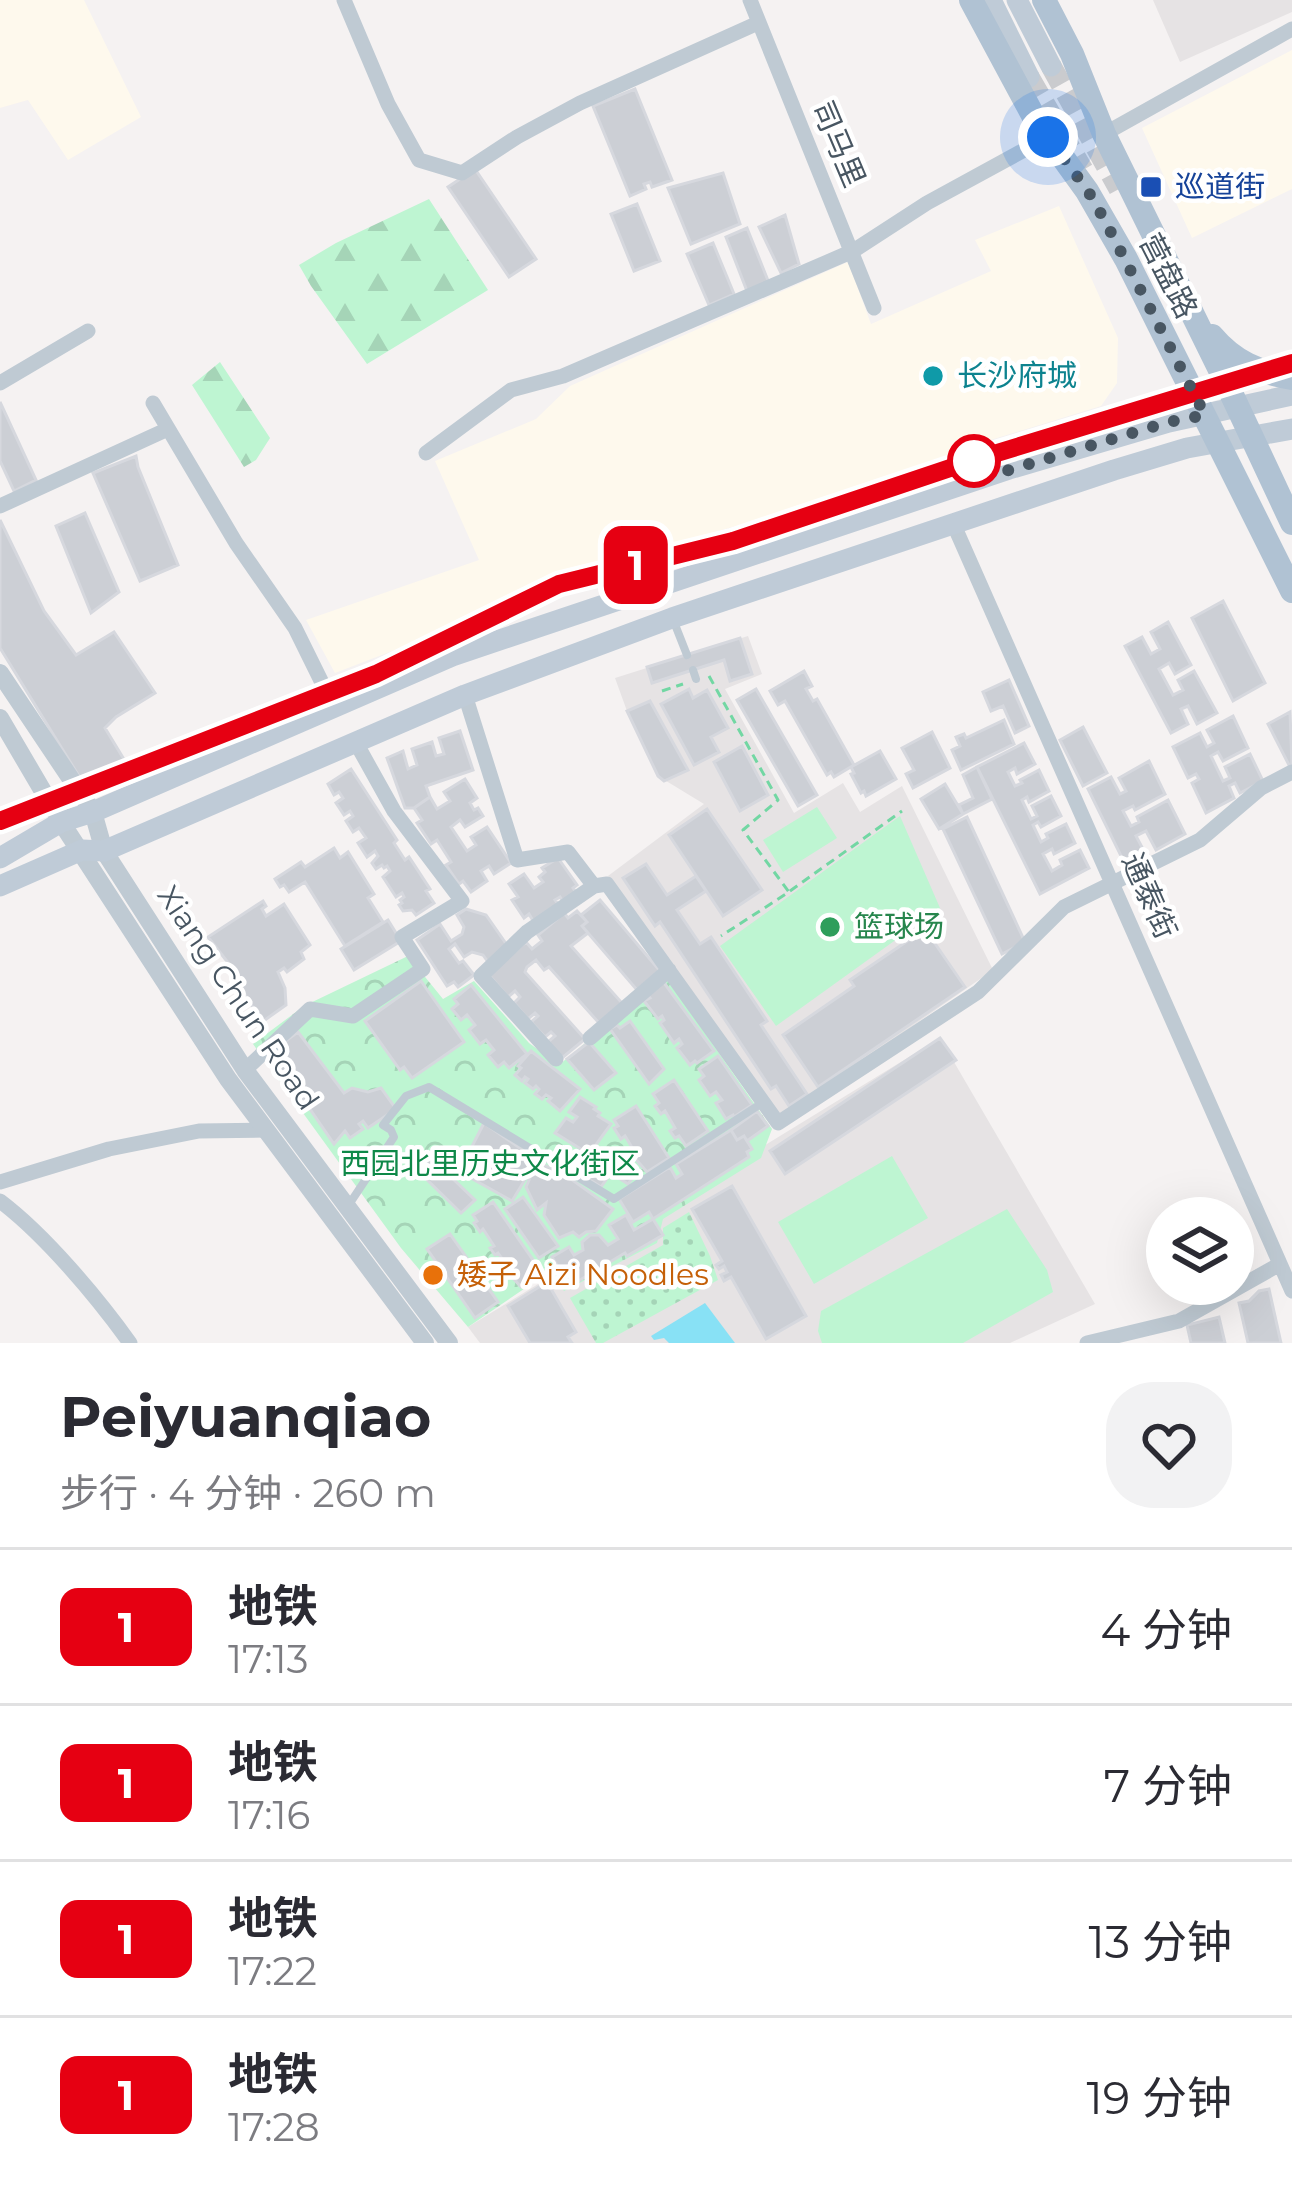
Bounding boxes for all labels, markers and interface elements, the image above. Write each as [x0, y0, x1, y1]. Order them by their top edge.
street label: 司马里 [804, 95, 873, 192]
your location [1018, 107, 1078, 167]
place label: 巡道街 [1175, 168, 1265, 205]
marker: 巡道街 [1138, 174, 1164, 200]
street label: 营盘路 [1132, 227, 1205, 324]
place label: 长沙府城 [957, 357, 1077, 394]
marker: 长沙府城 [920, 363, 946, 389]
unlabelled marker [949, 436, 999, 486]
line badge: 1 [597, 526, 675, 604]
text: 1 [628, 539, 644, 591]
street label: 通泰街 [1114, 847, 1185, 944]
street label: Xiang Chun Road [150, 879, 327, 1117]
place label: 篮球场 [854, 908, 944, 945]
marker: 篮球场 [817, 914, 843, 940]
park label: 西园北里历史文化街区 [340, 1145, 640, 1182]
map controls [1146, 1197, 1254, 1305]
button: layers [1146, 1197, 1254, 1305]
place label: 矮子 Aizi Noodles [457, 1256, 709, 1293]
marker: 矮子 Aizi Noodles [420, 1262, 446, 1288]
text: Peiyuanqiao [60, 1382, 431, 1451]
button: heart [1106, 1382, 1232, 1508]
text: 步行 · 4 分钟 · 260 m [60, 1469, 436, 1517]
text: 地铁 [228, 1578, 318, 1633]
text: 1 [118, 1601, 134, 1653]
text: 4 分钟 [1100, 1602, 1232, 1657]
text: 17:13 [228, 1635, 309, 1683]
text: 地铁 [228, 1734, 318, 1789]
text: 1 [118, 1757, 134, 1809]
text: 7 分钟 [1104, 1758, 1232, 1813]
text: 17:16 [228, 1791, 310, 1839]
text: 地铁 [228, 1890, 318, 1945]
text: 1 [118, 1913, 134, 1965]
text: 13 分钟 [1089, 1914, 1232, 1969]
text: 17:22 [228, 1947, 317, 1995]
text: 地铁 [228, 2046, 318, 2101]
text: 1 [118, 2069, 134, 2121]
text: 19 分钟 [1087, 2070, 1232, 2125]
text: 17:28 [228, 2103, 320, 2151]

